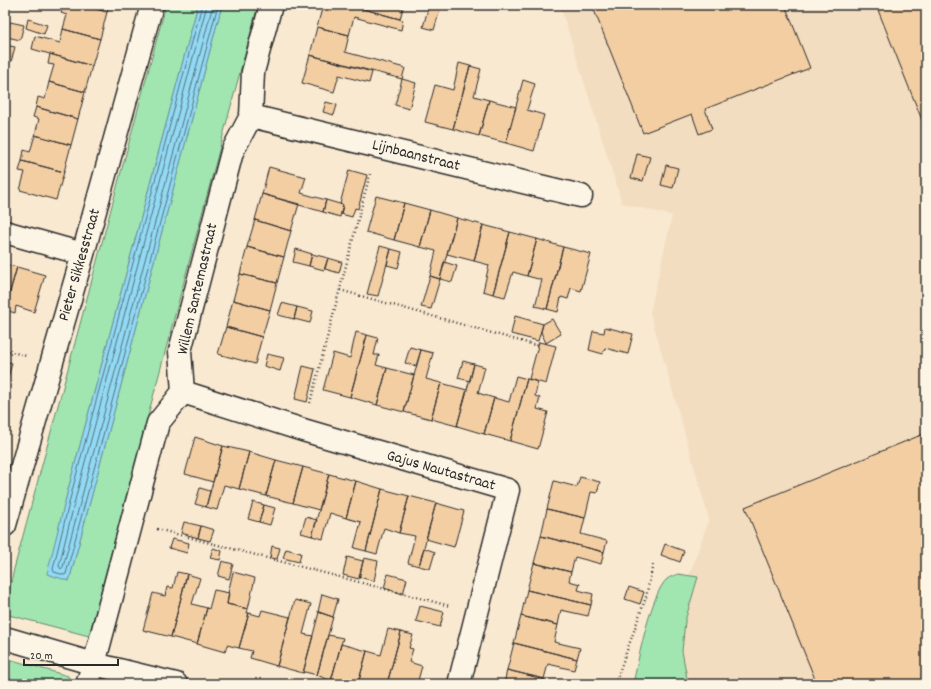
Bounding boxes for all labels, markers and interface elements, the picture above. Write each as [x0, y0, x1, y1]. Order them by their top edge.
street label: Lijnbaanstraat [370, 134, 462, 178]
street label: Pieter Sikkesstraat [53, 206, 107, 324]
street label: Willem Santemastraat [172, 221, 224, 357]
street label: Gajus Nautastraat [384, 444, 498, 498]
scale bar [24, 641, 118, 667]
text: 20 m [30, 648, 53, 665]

